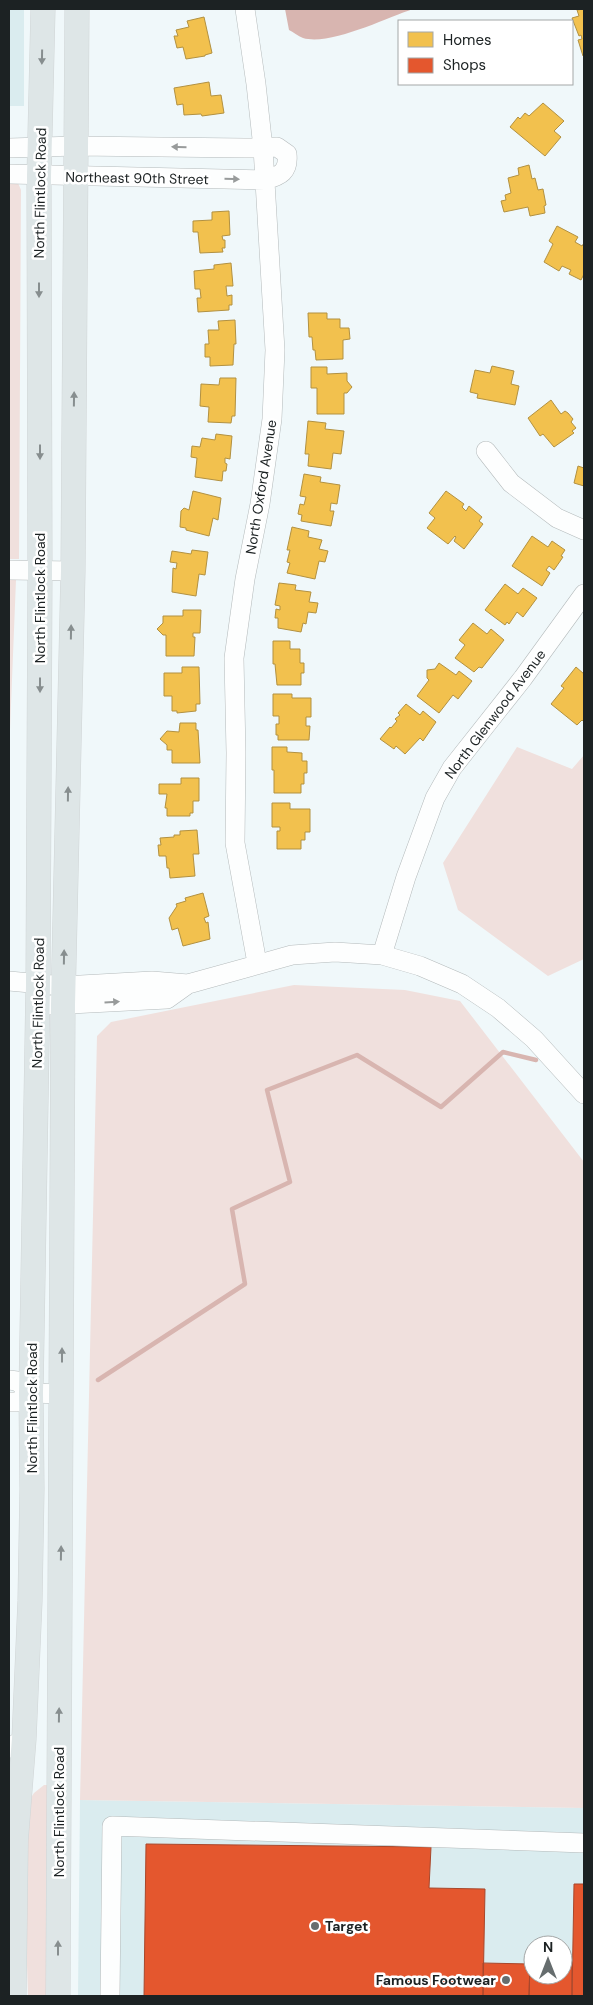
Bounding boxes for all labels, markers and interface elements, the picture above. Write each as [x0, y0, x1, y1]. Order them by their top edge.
legend [398, 20, 573, 85]
text: Homes [443, 30, 492, 50]
one-way arrow [38, 50, 46, 66]
text: Shops [443, 55, 486, 75]
street label: North Flintlock Road [30, 127, 50, 259]
one-way arrow [171, 143, 187, 151]
street label: Northeast 90th Street [65, 168, 209, 188]
one-way arrow [225, 175, 241, 183]
one-way arrow [35, 282, 43, 298]
one-way arrow [70, 391, 78, 407]
street label: North Oxford Avenue [241, 418, 281, 556]
one-way arrow [36, 445, 44, 461]
street label: North Flintlock Road [31, 533, 49, 663]
one-way arrow [67, 623, 75, 639]
street label: North Glenwood Avenue [440, 646, 550, 782]
one-way arrow [36, 677, 44, 693]
one-way arrow [64, 786, 72, 802]
street label: North Flintlock Road [28, 937, 48, 1069]
one-way arrow [60, 948, 68, 964]
one-way arrow [104, 998, 120, 1006]
street label: North Flintlock Road [23, 1343, 41, 1473]
one-way arrow [58, 1347, 66, 1363]
one-way arrow [57, 1544, 65, 1560]
one-way arrow [56, 1707, 64, 1723]
street label: North Flintlock Road [50, 1747, 68, 1877]
place label: Target [325, 1917, 368, 1935]
marker: Target [309, 1920, 321, 1932]
north arrow [523, 1935, 573, 1985]
text: N [543, 1938, 553, 1956]
one-way arrow [54, 1939, 62, 1955]
place label: Famous Footwear [376, 1971, 496, 1989]
marker: Famous Footwear [500, 1974, 512, 1986]

